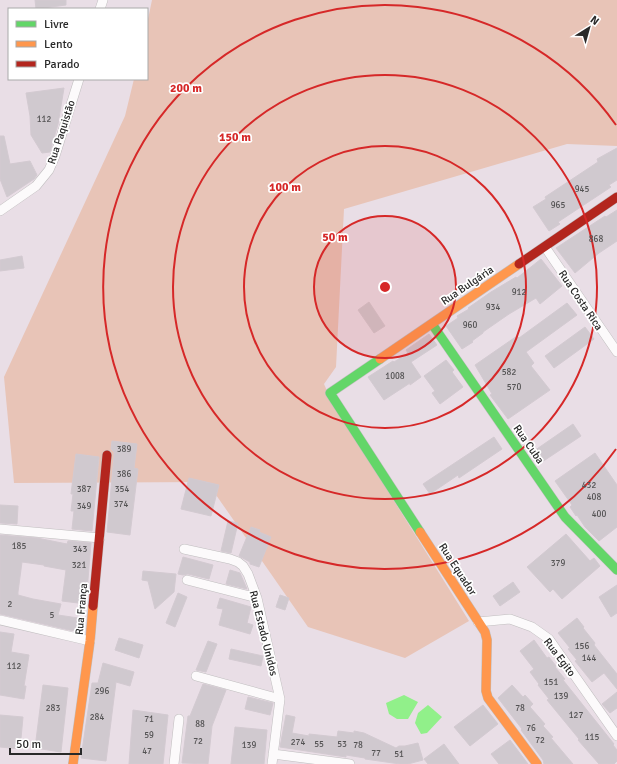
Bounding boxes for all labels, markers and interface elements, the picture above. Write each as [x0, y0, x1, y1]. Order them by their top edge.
legend [8, 8, 148, 80]
north arrow [569, 8, 609, 48]
text: N [588, 13, 602, 28]
text: Livre [44, 17, 69, 32]
text: Lento [44, 37, 73, 52]
text: Parado [44, 57, 80, 72]
text: 200 m [170, 81, 202, 96]
street label: Rua Paquistão [45, 98, 78, 166]
house number: 112 [37, 114, 51, 125]
text: 150 m [219, 130, 251, 145]
text: 100 m [269, 180, 301, 195]
house number: 945 [575, 184, 589, 195]
house number: 965 [551, 200, 565, 211]
text: 50 m [322, 230, 348, 245]
house number: 868 [589, 234, 603, 245]
street label: Rua Bulgária [439, 263, 496, 308]
street label: Rua Costa Rica [556, 268, 606, 333]
centre of rings [378, 280, 392, 294]
house number: 912 [512, 287, 526, 298]
house number: 934 [486, 302, 500, 313]
house number: 960 [463, 320, 477, 331]
house number: 582 [502, 367, 516, 378]
house number: 1008 [385, 371, 405, 382]
house number: 570 [507, 382, 521, 393]
street label: Rua Cuba [511, 422, 547, 467]
house number: 389 [117, 444, 131, 455]
house number: 386 [117, 469, 131, 480]
house number: 432 [582, 480, 596, 491]
house number: 387 [77, 484, 91, 495]
house number: 354 [115, 484, 129, 495]
house number: 408 [587, 492, 601, 503]
house number: 374 [114, 499, 128, 510]
house number: 349 [77, 501, 91, 512]
house number: 400 [592, 509, 606, 520]
house number: 185 [12, 541, 26, 552]
street label: Rua Equador [436, 541, 479, 598]
house number: 343 [73, 544, 87, 555]
house number: 379 [551, 558, 565, 569]
house number: 321 [72, 560, 86, 571]
street label: Rua França [73, 582, 90, 636]
street label: Rua Estado Unidos [247, 589, 280, 677]
house number: 2 [8, 599, 13, 610]
house number: 5 [50, 610, 55, 621]
street label: Rua Egito [541, 636, 578, 679]
house number: 156 [575, 641, 589, 652]
house number: 144 [582, 653, 596, 664]
house number: 112 [7, 661, 21, 672]
house number: 151 [544, 677, 558, 688]
house number: 296 [95, 686, 109, 697]
house number: 139 [554, 691, 568, 702]
house number: 283 [46, 703, 60, 714]
house number: 78 [515, 703, 525, 714]
house number: 127 [569, 710, 583, 721]
house number: 284 [90, 712, 104, 723]
house number: 71 [144, 714, 154, 725]
house number: 88 [195, 719, 205, 730]
house number: 76 [526, 723, 536, 734]
scale bar [10, 730, 81, 756]
house number: 59 [144, 730, 154, 741]
house number: 115 [585, 732, 599, 743]
house number: 72 [535, 735, 545, 746]
house number: 72 [193, 736, 203, 747]
text: 50 m [16, 737, 41, 752]
house number: 274 [291, 737, 305, 748]
house number: 55 [314, 739, 324, 750]
house number: 53 [337, 739, 347, 750]
house number: 139 [242, 740, 256, 751]
house number: 78 [353, 740, 363, 751]
house number: 47 [142, 746, 152, 757]
house number: 77 [371, 748, 381, 759]
house number: 51 [394, 749, 404, 760]

